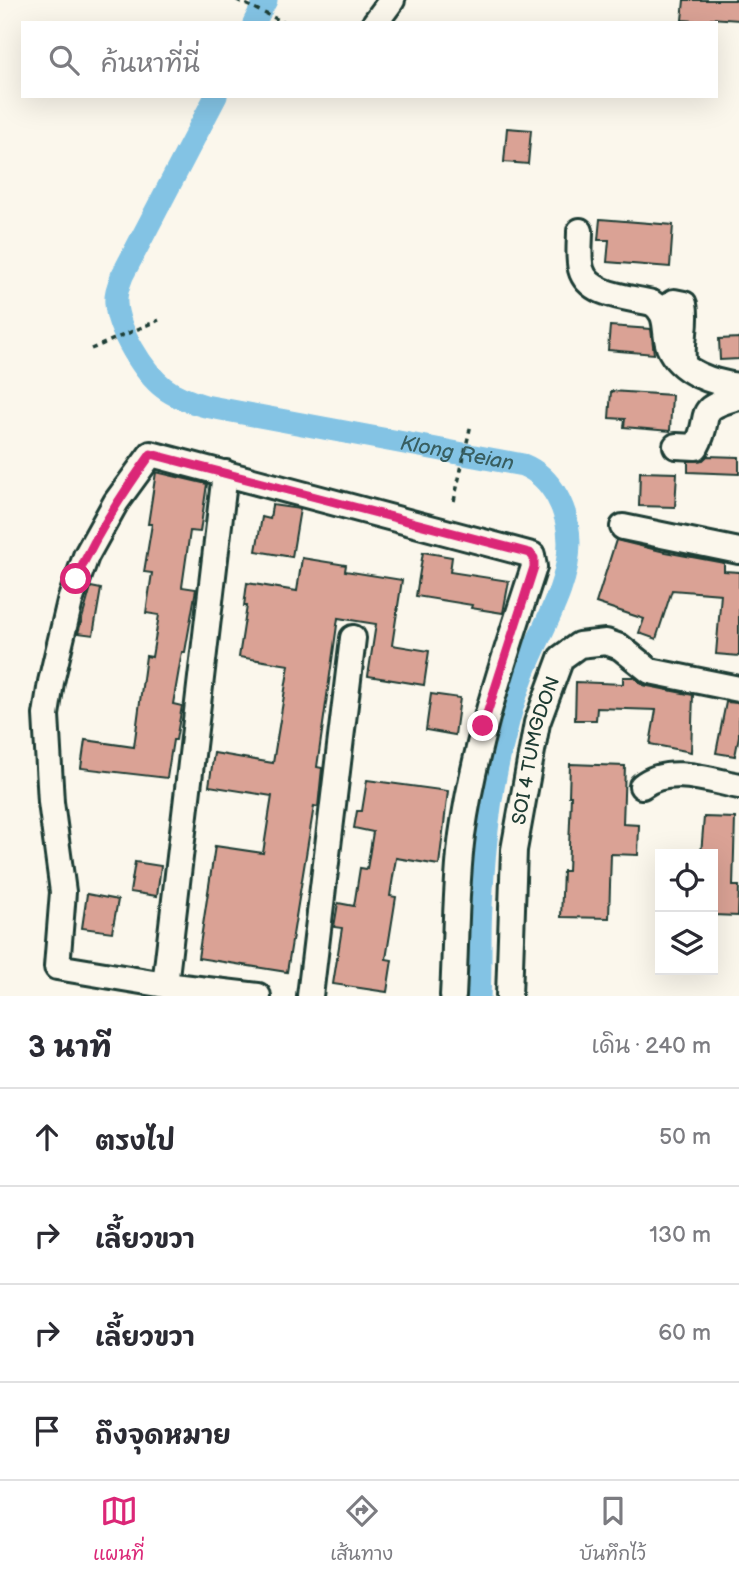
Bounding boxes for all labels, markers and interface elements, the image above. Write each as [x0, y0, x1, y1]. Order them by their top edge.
search box [21, 21, 718, 98]
icon: search [45, 41, 83, 79]
text: ค้นหาที่นี่ [101, 49, 200, 80]
water label: Klong Reian [398, 430, 516, 476]
route start [60, 563, 91, 594]
street label: SOI 4 TUMGDON [507, 673, 565, 826]
route end [467, 710, 498, 741]
map controls [655, 849, 718, 975]
button: locate [655, 849, 718, 912]
button: layers [655, 912, 718, 975]
text: 3 นาที [28, 1030, 111, 1066]
text: เดิน · 240 m [591, 1032, 711, 1060]
icon: ahead [28, 1118, 66, 1156]
text: 50 m [659, 1123, 711, 1151]
text: ตรงไป [95, 1127, 175, 1158]
icon: right [28, 1216, 66, 1254]
text: 130 m [649, 1221, 711, 1249]
text: เลี้ยวขวา [95, 1225, 195, 1256]
icon: right [28, 1314, 66, 1352]
text: 60 m [658, 1319, 711, 1347]
text: เลี้ยวขวา [95, 1323, 195, 1354]
icon: arrive [28, 1412, 66, 1450]
text: ถึงจุดหมาย [95, 1421, 231, 1452]
tab: แผนที่ [93, 1492, 144, 1567]
tab: เส้นทาง [330, 1492, 393, 1567]
tab: บันทึกไว้ [579, 1492, 646, 1567]

